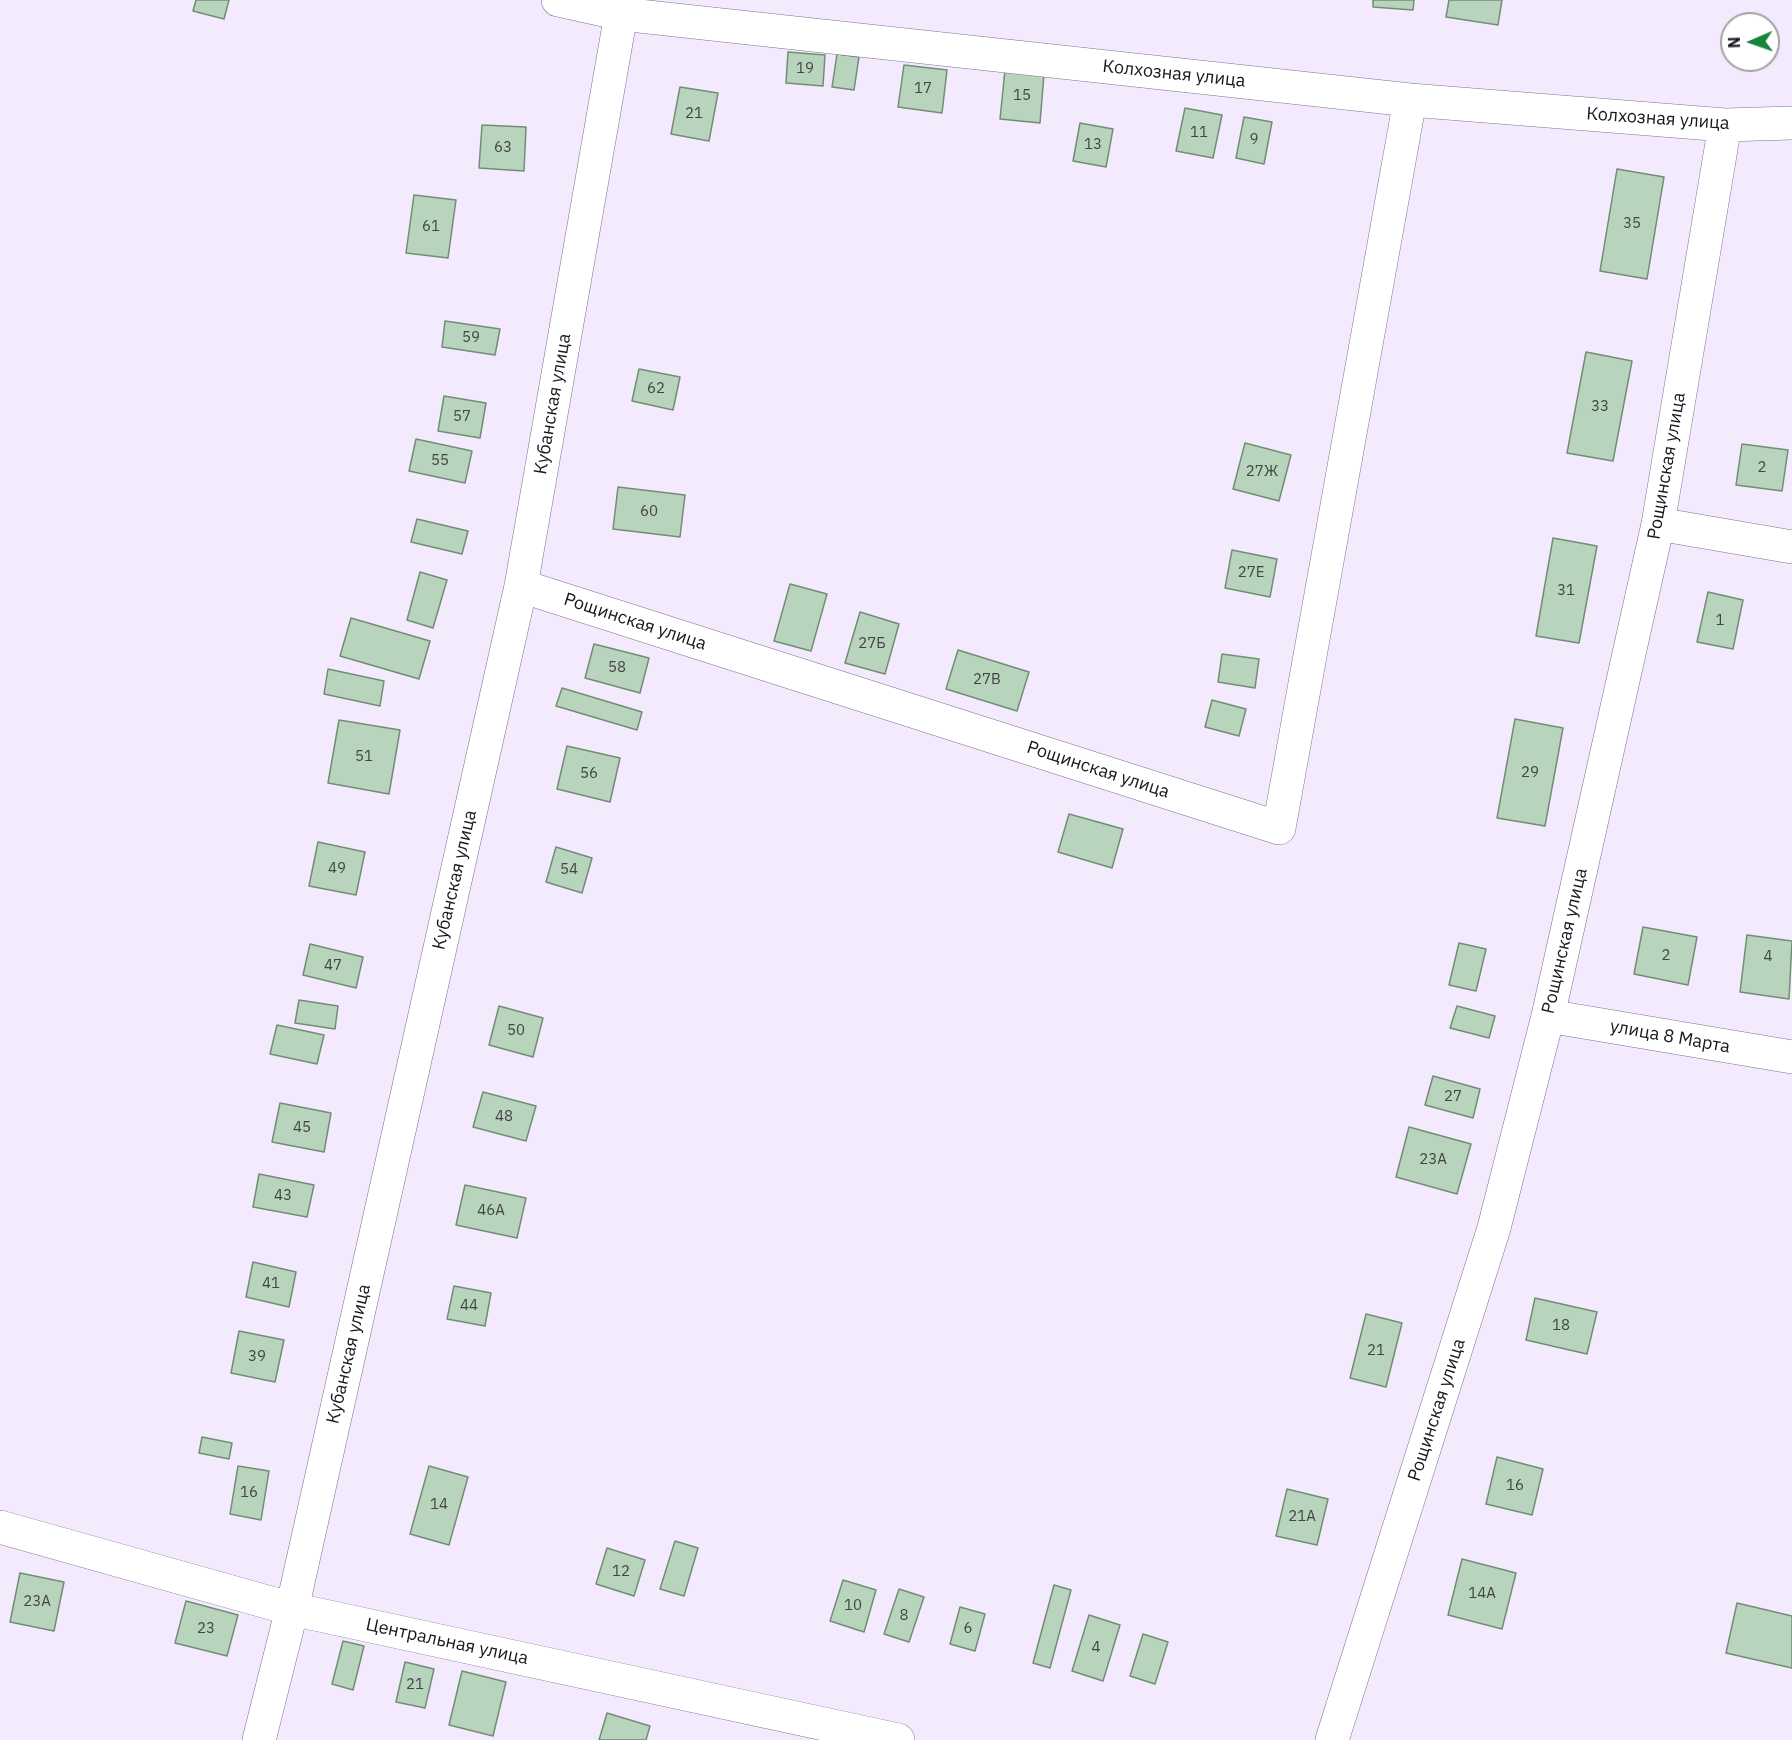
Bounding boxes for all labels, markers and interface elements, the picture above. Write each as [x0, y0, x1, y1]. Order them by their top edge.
north arrow [1720, 12, 1780, 72]
text: N [1724, 36, 1744, 49]
street label: Колхозная улица [1102, 56, 1246, 92]
house number: 19 [796, 60, 814, 78]
house number: 17 [914, 80, 932, 98]
house number: 15 [1013, 87, 1031, 105]
street label: Колхозная улица [1586, 103, 1730, 135]
house number: 21 [685, 105, 703, 123]
house number: 11 [1190, 124, 1208, 142]
house number: 9 [1250, 131, 1258, 149]
house number: 13 [1084, 136, 1102, 154]
house number: 63 [494, 139, 512, 157]
house number: 35 [1623, 215, 1641, 233]
house number: 61 [422, 218, 440, 236]
house number: 59 [462, 329, 480, 347]
street label: Кубанская улица [530, 332, 576, 476]
house number: 62 [647, 380, 665, 398]
street label: Рощинская улица [1643, 391, 1691, 541]
house number: 33 [1591, 398, 1609, 416]
house number: 57 [453, 408, 471, 426]
house number: 55 [431, 452, 449, 470]
house number: 2 [1758, 459, 1766, 477]
house number: 27Ж [1246, 463, 1278, 481]
house number: 60 [640, 503, 658, 521]
house number: 27Е [1238, 564, 1264, 582]
house number: 31 [1557, 582, 1575, 600]
street label: Рощинская улица [561, 589, 709, 655]
house number: 1 [1716, 612, 1724, 630]
house number: 27Б [858, 635, 886, 653]
house number: 58 [608, 659, 626, 677]
house number: 27В [973, 671, 1001, 689]
street label: Рощинская улица [1024, 737, 1172, 803]
house number: 51 [355, 748, 373, 766]
house number: 29 [1521, 764, 1539, 782]
house number: 56 [580, 765, 598, 783]
street label: Кубанская улица [428, 808, 482, 952]
house number: 49 [328, 860, 346, 878]
house number: 54 [560, 861, 578, 879]
street label: Рощинская улица [1538, 866, 1592, 1016]
house number: 2 [1662, 947, 1670, 965]
house number: 4 [1764, 948, 1772, 966]
house number: 47 [324, 957, 342, 975]
street label: улица 8 Марта [1608, 1016, 1732, 1058]
house number: 50 [507, 1022, 525, 1040]
house number: 27 [1444, 1088, 1462, 1106]
house number: 48 [495, 1108, 513, 1126]
house number: 45 [293, 1119, 311, 1137]
house number: 23А [1419, 1151, 1447, 1169]
house number: 43 [274, 1187, 292, 1205]
house number: 46А [477, 1202, 505, 1220]
house number: 41 [262, 1275, 280, 1293]
street label: Кубанская улица [322, 1282, 376, 1426]
house number: 44 [460, 1297, 478, 1315]
house number: 18 [1552, 1317, 1570, 1335]
street label: Рощинская улица [1404, 1336, 1470, 1484]
house number: 21 [1367, 1342, 1385, 1360]
house number: 39 [248, 1348, 266, 1366]
house number: 16 [1506, 1477, 1524, 1495]
house number: 16 [240, 1484, 258, 1502]
house number: 14 [430, 1496, 448, 1514]
house number: 21А [1288, 1508, 1316, 1526]
house number: 12 [612, 1563, 630, 1581]
house number: 14А [1468, 1585, 1496, 1603]
house number: 23А [23, 1593, 51, 1611]
house number: 10 [844, 1597, 862, 1615]
house number: 8 [900, 1607, 908, 1625]
street label: Центральная улица [364, 1614, 530, 1670]
house number: 23 [197, 1620, 215, 1638]
house number: 6 [964, 1620, 972, 1638]
house number: 4 [1092, 1639, 1100, 1657]
house number: 21 [406, 1676, 424, 1694]

